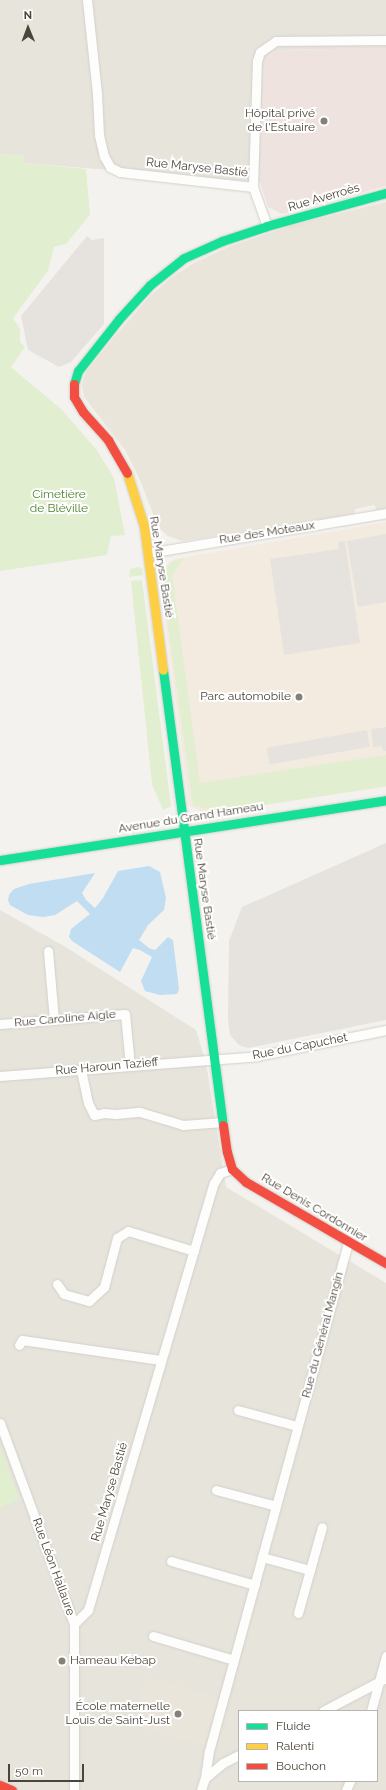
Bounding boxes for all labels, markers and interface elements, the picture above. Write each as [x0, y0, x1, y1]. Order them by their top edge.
north arrow [8, 8, 48, 48]
text: N [23, 9, 32, 22]
place label: Hôpital privé de l'Estuaire [245, 107, 315, 135]
marker: Hôpital privé de l'Estuaire [318, 115, 330, 127]
street label: Rue Maryse Bastié [145, 155, 249, 181]
street label: Rue Averroès [286, 181, 362, 215]
park label: Cimetière de Bléville [30, 488, 88, 516]
street label: Rue Maryse Bastié [146, 515, 176, 619]
street label: Rue des Moteaux [218, 518, 316, 548]
place label: Parc automobile [200, 690, 291, 704]
marker: Parc automobile [294, 692, 304, 702]
street label: Avenue du Grand Hameau [117, 799, 265, 837]
street label: Rue Maryse Bastié [190, 837, 218, 941]
street label: Rue Caroline Aigle [13, 1007, 117, 1031]
street label: Rue du Capuchet [251, 1031, 349, 1063]
street label: Rue Haroun Tazieff [55, 1055, 159, 1079]
street label: Rue Denis Cordonnier [258, 1171, 370, 1245]
street label: Rue du Général Mangin [299, 1270, 347, 1400]
street label: Rue Maryse Bastié [89, 1441, 131, 1543]
street label: Rue Léon Hallaure [29, 1516, 77, 1618]
place label: Hameau Kebap [70, 1654, 156, 1668]
marker: Hameau Kebap [57, 1656, 67, 1666]
place label: École maternelle Louis de Saint-Just [65, 1700, 170, 1728]
marker: École maternelle Louis de Saint-Just [173, 1709, 183, 1719]
legend [238, 1710, 378, 1782]
text: Fluide [276, 1719, 311, 1733]
text: Ralenti [276, 1739, 314, 1753]
scale bar [10, 1756, 86, 1782]
text: Bouchon [276, 1759, 326, 1773]
text: 50 m [15, 1764, 43, 1778]

